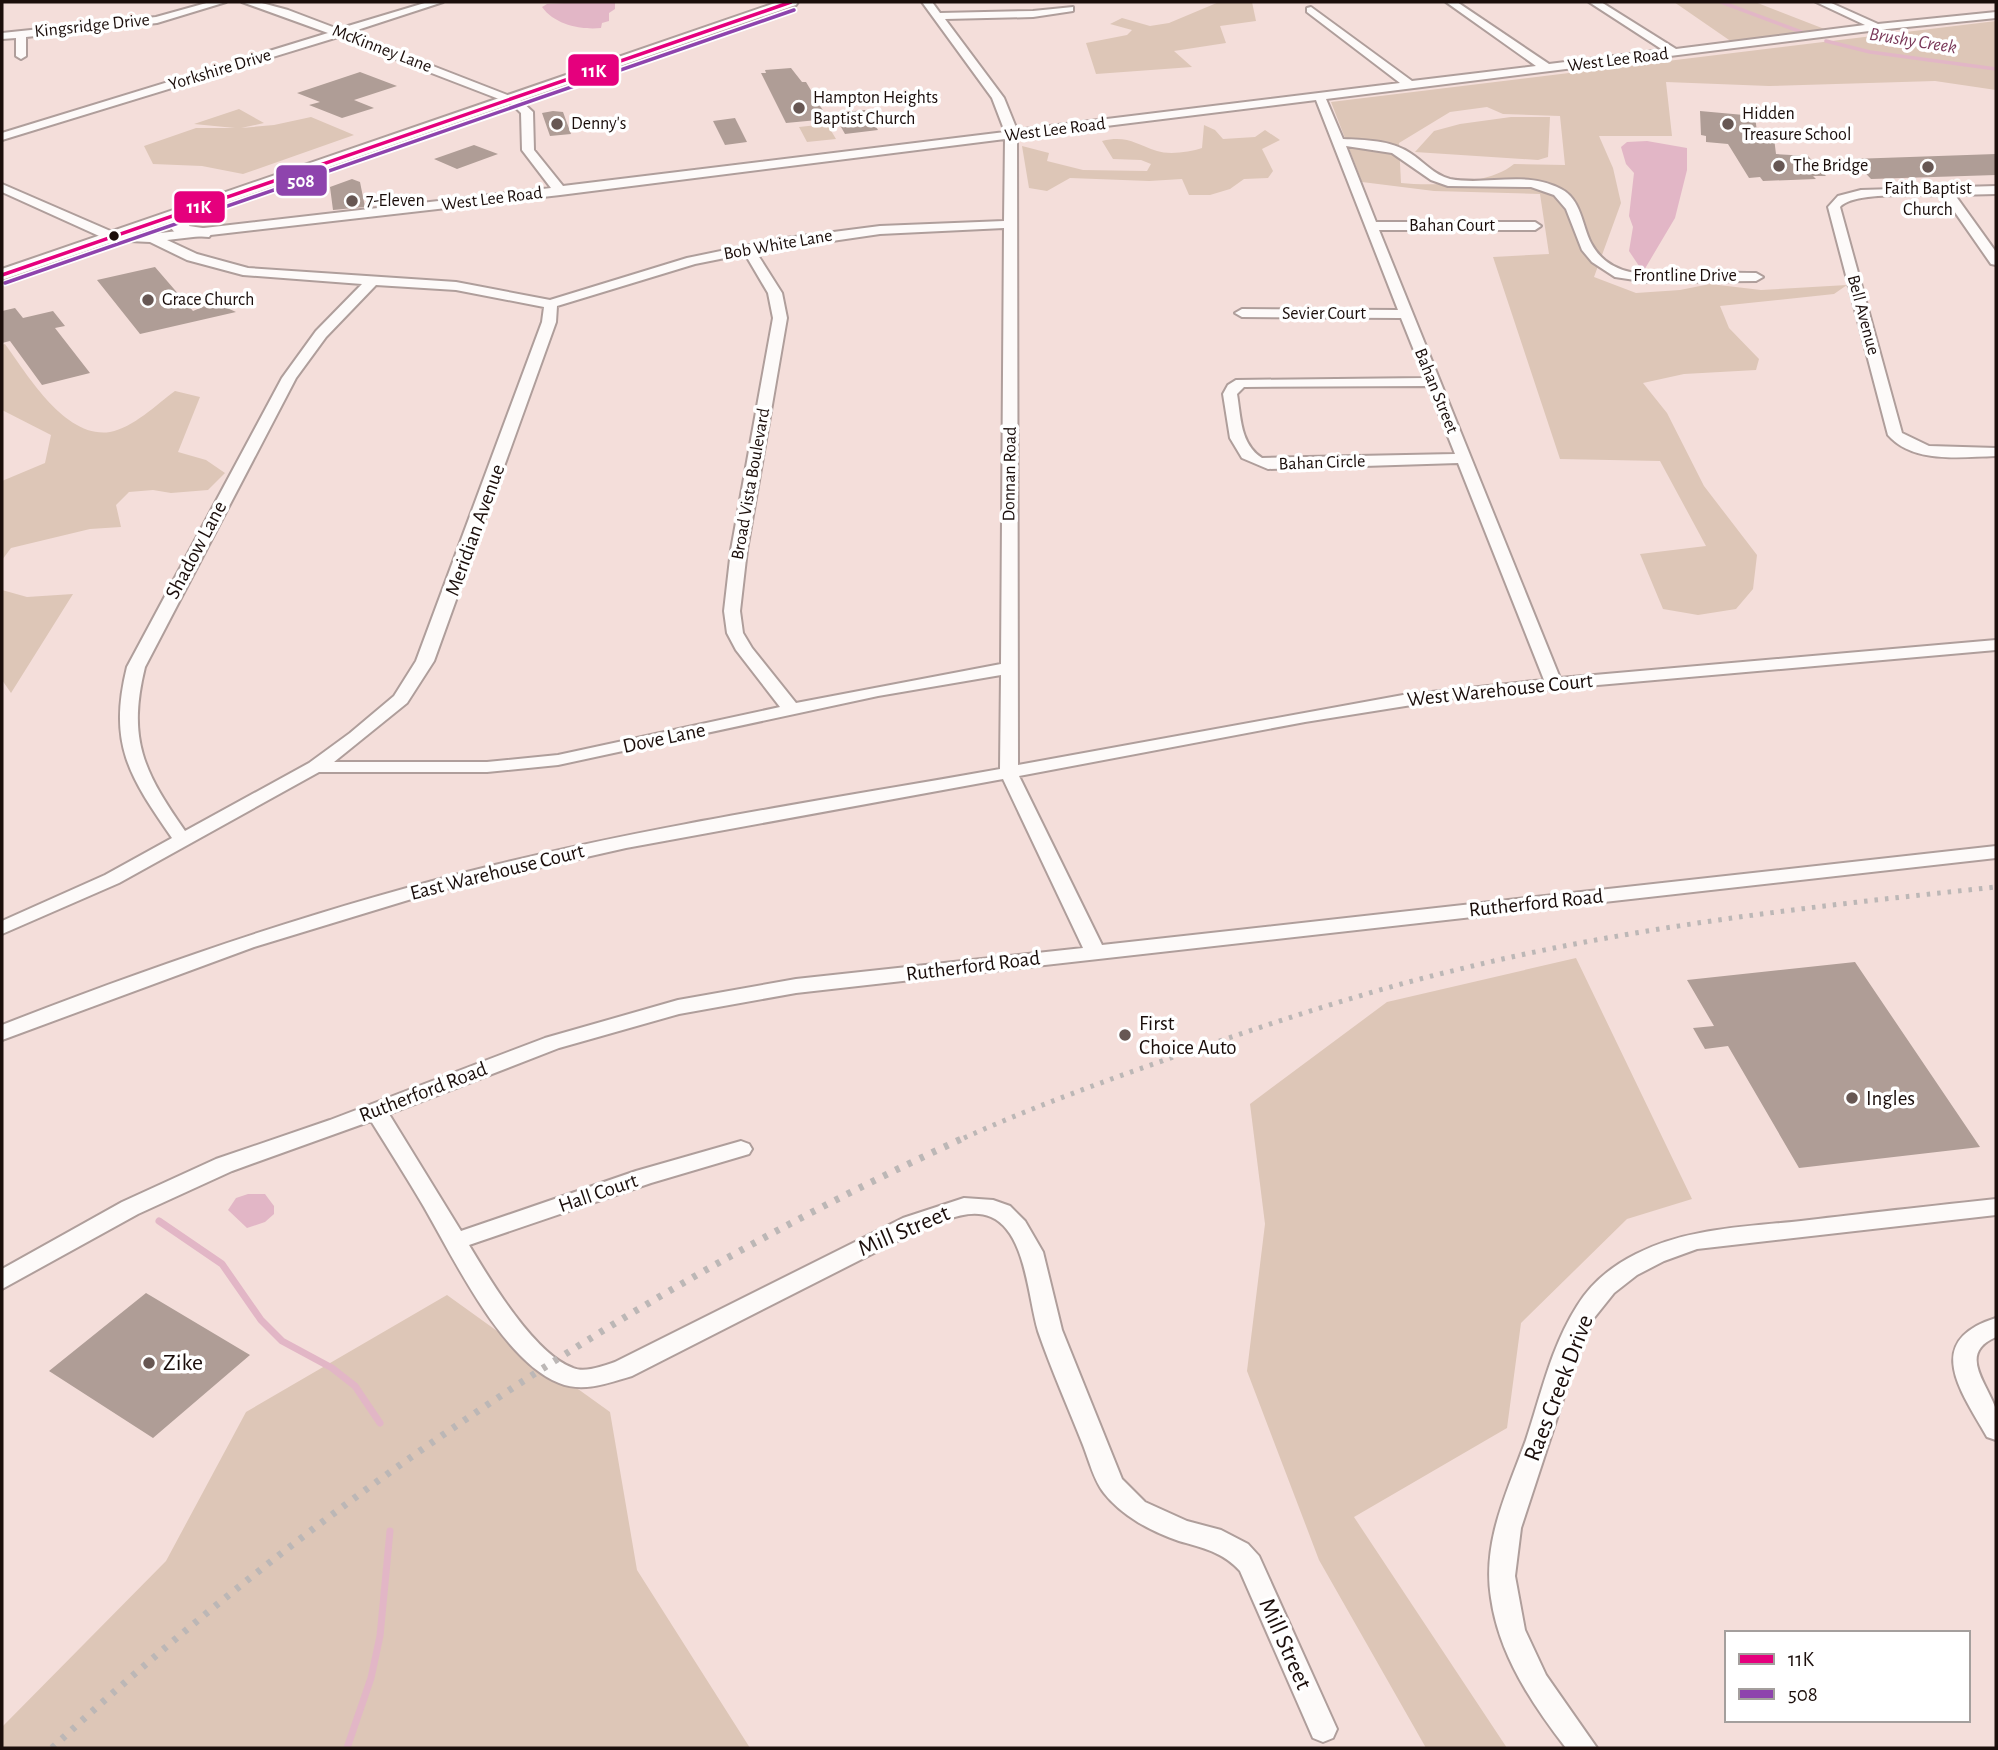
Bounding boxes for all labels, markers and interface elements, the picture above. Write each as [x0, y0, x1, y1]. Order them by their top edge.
street label: Kingsridge Drive [33, 11, 151, 41]
street label: McKinney Lane [330, 22, 434, 76]
water label: Brushy Creek [1868, 25, 1958, 57]
street label: West Lee Road [1567, 45, 1669, 75]
street label: Yorkshire Drive [167, 46, 273, 94]
line badge: 11K [567, 53, 620, 87]
text: 11K [582, 62, 607, 81]
place label: Hampton Heights Baptist Church [813, 89, 938, 128]
marker: Hampton Heights Baptist Church [791, 100, 807, 116]
place label: Hidden Treasure School [1742, 105, 1851, 144]
place label: Denny's [571, 115, 626, 133]
street label: West Lee Road [1004, 115, 1106, 145]
marker: Denny's [549, 116, 565, 132]
marker: Hidden Treasure School [1720, 116, 1736, 132]
place label: The Bridge [1793, 157, 1868, 175]
marker: The Bridge [1771, 158, 1787, 174]
marker: Faith Baptist Church [1920, 159, 1936, 175]
line badge: 508 [275, 164, 328, 197]
text: 508 [287, 172, 315, 191]
place label: Faith Baptist Church [1884, 180, 1972, 219]
street label: West Lee Road [441, 184, 543, 214]
line badge: 11K [173, 190, 226, 224]
place label: 7-Eleven [366, 192, 425, 210]
marker: 7-Eleven [344, 193, 360, 209]
text: 11K [187, 198, 212, 217]
street label: Bahan Court [1409, 217, 1495, 235]
street label: Bob White Lane [722, 227, 834, 263]
unlabelled marker [107, 229, 121, 243]
street label: Frontline Drive [1633, 267, 1737, 285]
street label: Bell Avenue [1844, 273, 1882, 357]
place label: Grace Church [162, 291, 254, 309]
marker: Grace Church [140, 292, 156, 308]
street label: Sevier Court [1282, 305, 1366, 323]
street label: Bahan Street [1411, 346, 1461, 436]
street label: Broad Vista Boulevard [729, 407, 773, 561]
street label: Donnan Road [1000, 426, 1020, 522]
street label: Bahan Circle [1278, 452, 1366, 474]
street label: Meridian Avenue [441, 461, 509, 599]
street label: Shadow Lane [161, 498, 231, 602]
street label: West Warehouse Court [1406, 670, 1594, 710]
street label: Dove Lane [621, 719, 707, 757]
street label: East Warehouse Court [408, 840, 586, 904]
street label: Rutherford Road [1468, 885, 1604, 920]
street label: Rutherford Road [905, 947, 1041, 985]
place label: First Choice Auto [1139, 1013, 1237, 1058]
marker: First Choice Auto [1117, 1027, 1133, 1043]
street label: Rutherford Road [356, 1058, 490, 1126]
place label: Ingles [1866, 1088, 1915, 1109]
marker: Ingles [1844, 1090, 1860, 1106]
street label: Hall Court [556, 1170, 641, 1216]
street label: Mill Street [855, 1201, 954, 1261]
street label: Raes Creek Drive [1520, 1312, 1598, 1464]
place label: Zike [163, 1351, 203, 1375]
marker: Zike [141, 1355, 157, 1371]
street label: Mill Street [1254, 1595, 1316, 1694]
legend [1725, 1631, 1970, 1722]
text: 11K [1788, 1649, 1814, 1670]
text: 508 [1788, 1684, 1818, 1705]

